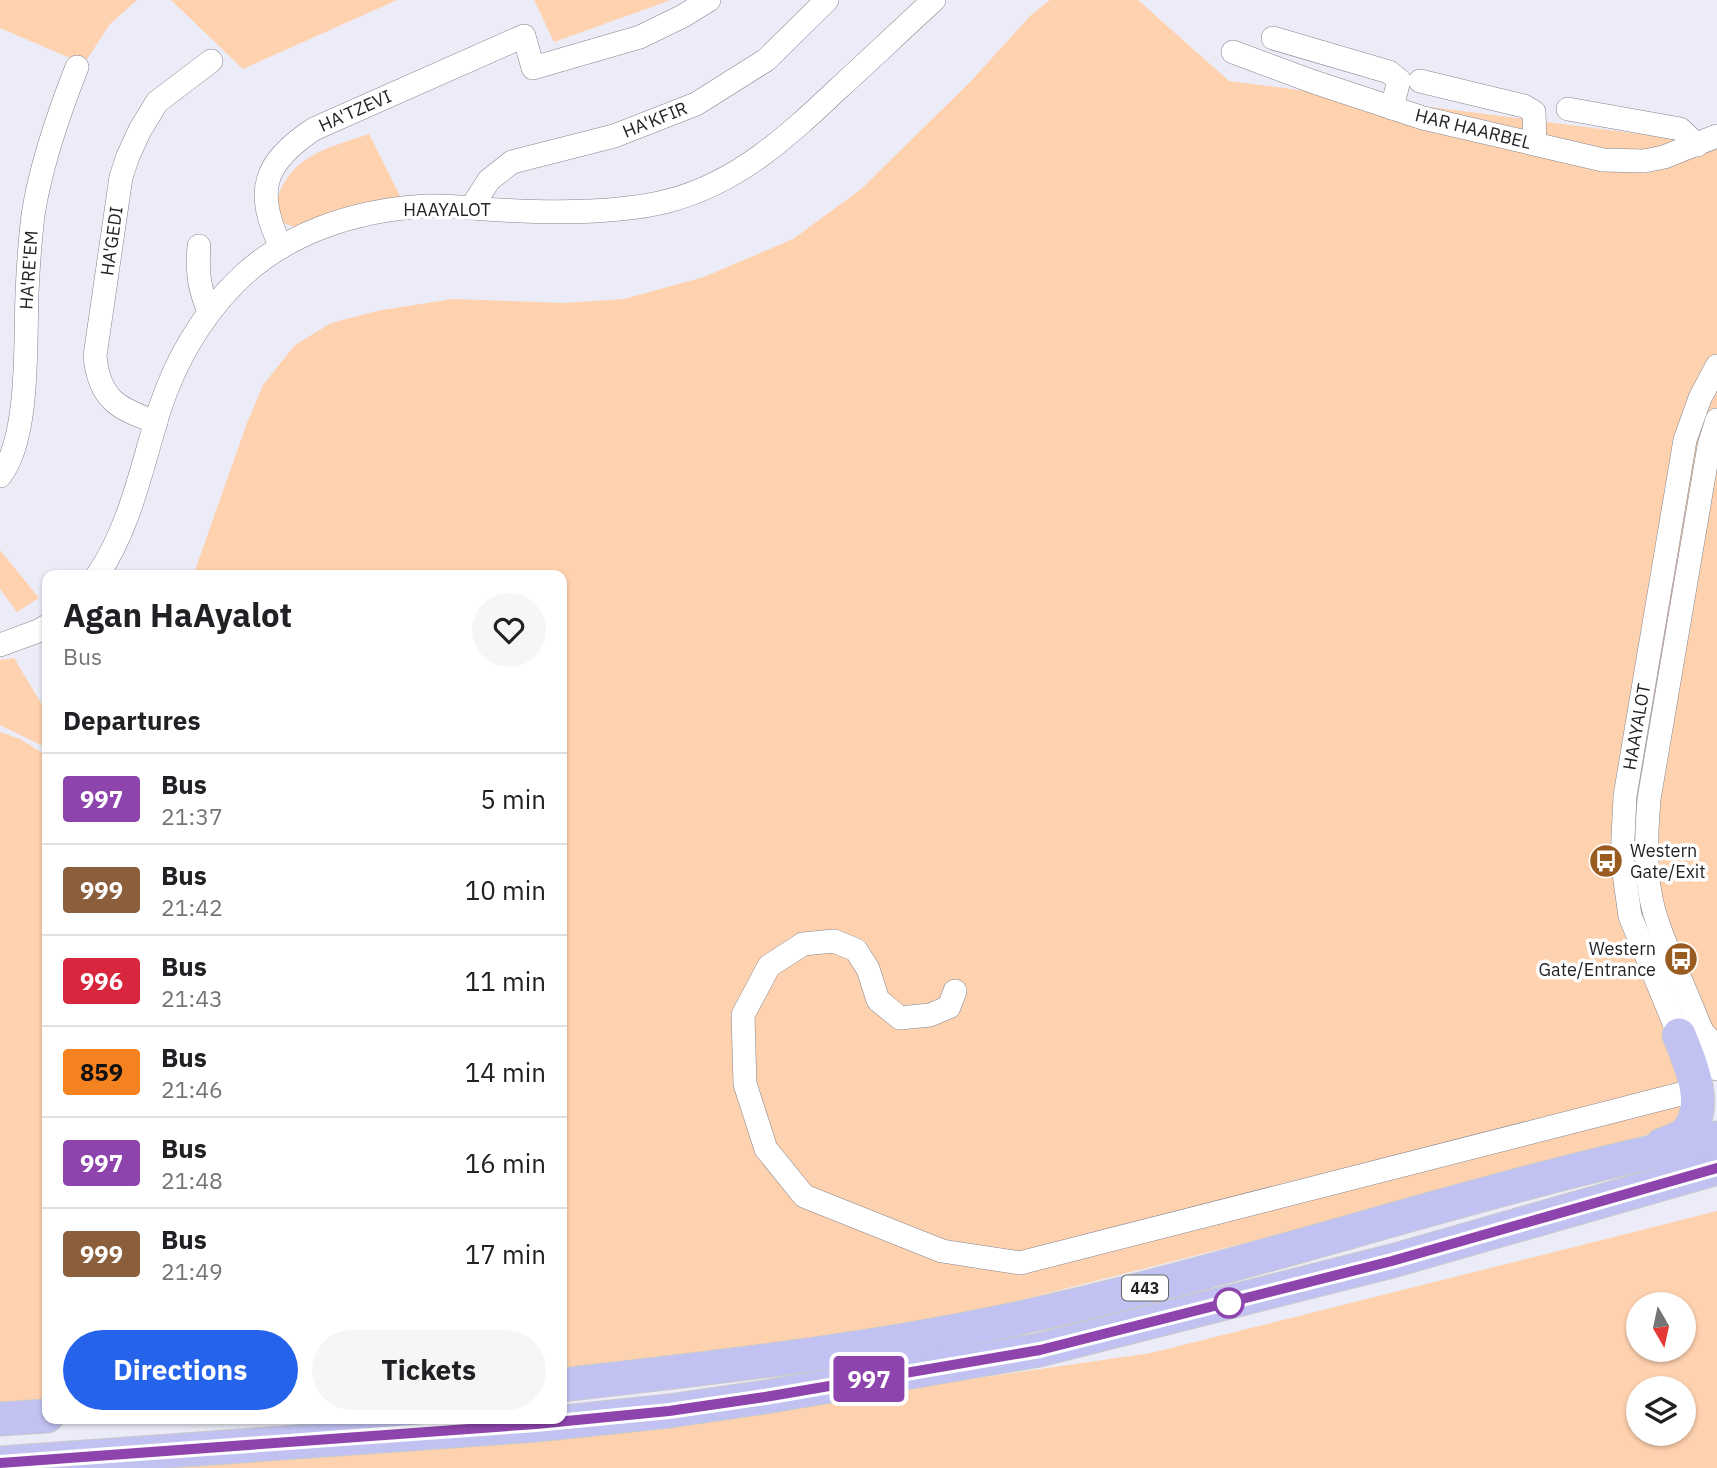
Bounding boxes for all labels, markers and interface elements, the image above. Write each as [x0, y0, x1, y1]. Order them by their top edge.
street label: HA'TZEVI [315, 84, 395, 137]
street label: HA'KFIR [619, 96, 691, 143]
street label: HAR HAARBEL [1413, 103, 1534, 154]
street label: HAAYALOT [403, 198, 491, 221]
street label: HA'GEDI [95, 205, 128, 277]
street label: HA'RE'EM [14, 230, 43, 310]
text: Agan HaAyalot [63, 593, 292, 636]
button: heart [472, 593, 546, 667]
text: Bus [63, 641, 102, 671]
street label: HAAYALOT [1618, 682, 1655, 772]
text: Departures [63, 703, 201, 737]
text: Bus [161, 767, 207, 801]
text: 5 min [480, 782, 546, 816]
text: 997 [80, 783, 123, 815]
text: 21:37 [161, 801, 223, 831]
place label: Western Gate/Exit [1630, 839, 1706, 883]
bus stop icon: Western Gate/Exit [1587, 842, 1625, 880]
text: Bus [161, 858, 207, 892]
text: 10 min [465, 873, 546, 907]
text: 999 [80, 874, 123, 906]
text: 21:42 [161, 892, 223, 922]
place label: Western Gate/Entrance [1539, 937, 1656, 981]
bus stop icon: Western Gate/Entrance [1662, 940, 1700, 978]
text: Bus [161, 949, 207, 983]
text: 11 min [465, 964, 546, 998]
text: 996 [80, 965, 123, 997]
text: 21:43 [161, 983, 223, 1013]
text: Bus [161, 1040, 207, 1074]
text: 14 min [465, 1055, 546, 1089]
text: 859 [80, 1056, 123, 1088]
text: 21:46 [161, 1074, 223, 1104]
text: Bus [161, 1131, 207, 1165]
text: 16 min [465, 1146, 546, 1180]
text: 997 [80, 1147, 123, 1179]
text: 21:48 [161, 1165, 223, 1195]
text: Bus [161, 1222, 207, 1256]
text: 17 min [465, 1237, 546, 1271]
text: 999 [80, 1238, 123, 1270]
text: 21:49 [161, 1256, 223, 1286]
road number: 443 [1122, 1276, 1168, 1300]
unlabelled marker [1214, 1288, 1244, 1318]
north arrow [1626, 1292, 1696, 1362]
map controls [1626, 1292, 1696, 1446]
button: Directions [63, 1330, 298, 1410]
button: Tickets [312, 1330, 546, 1410]
line badge: 997 [829, 1356, 909, 1402]
text: 997 [847, 1363, 891, 1395]
button: layers [1626, 1376, 1696, 1446]

